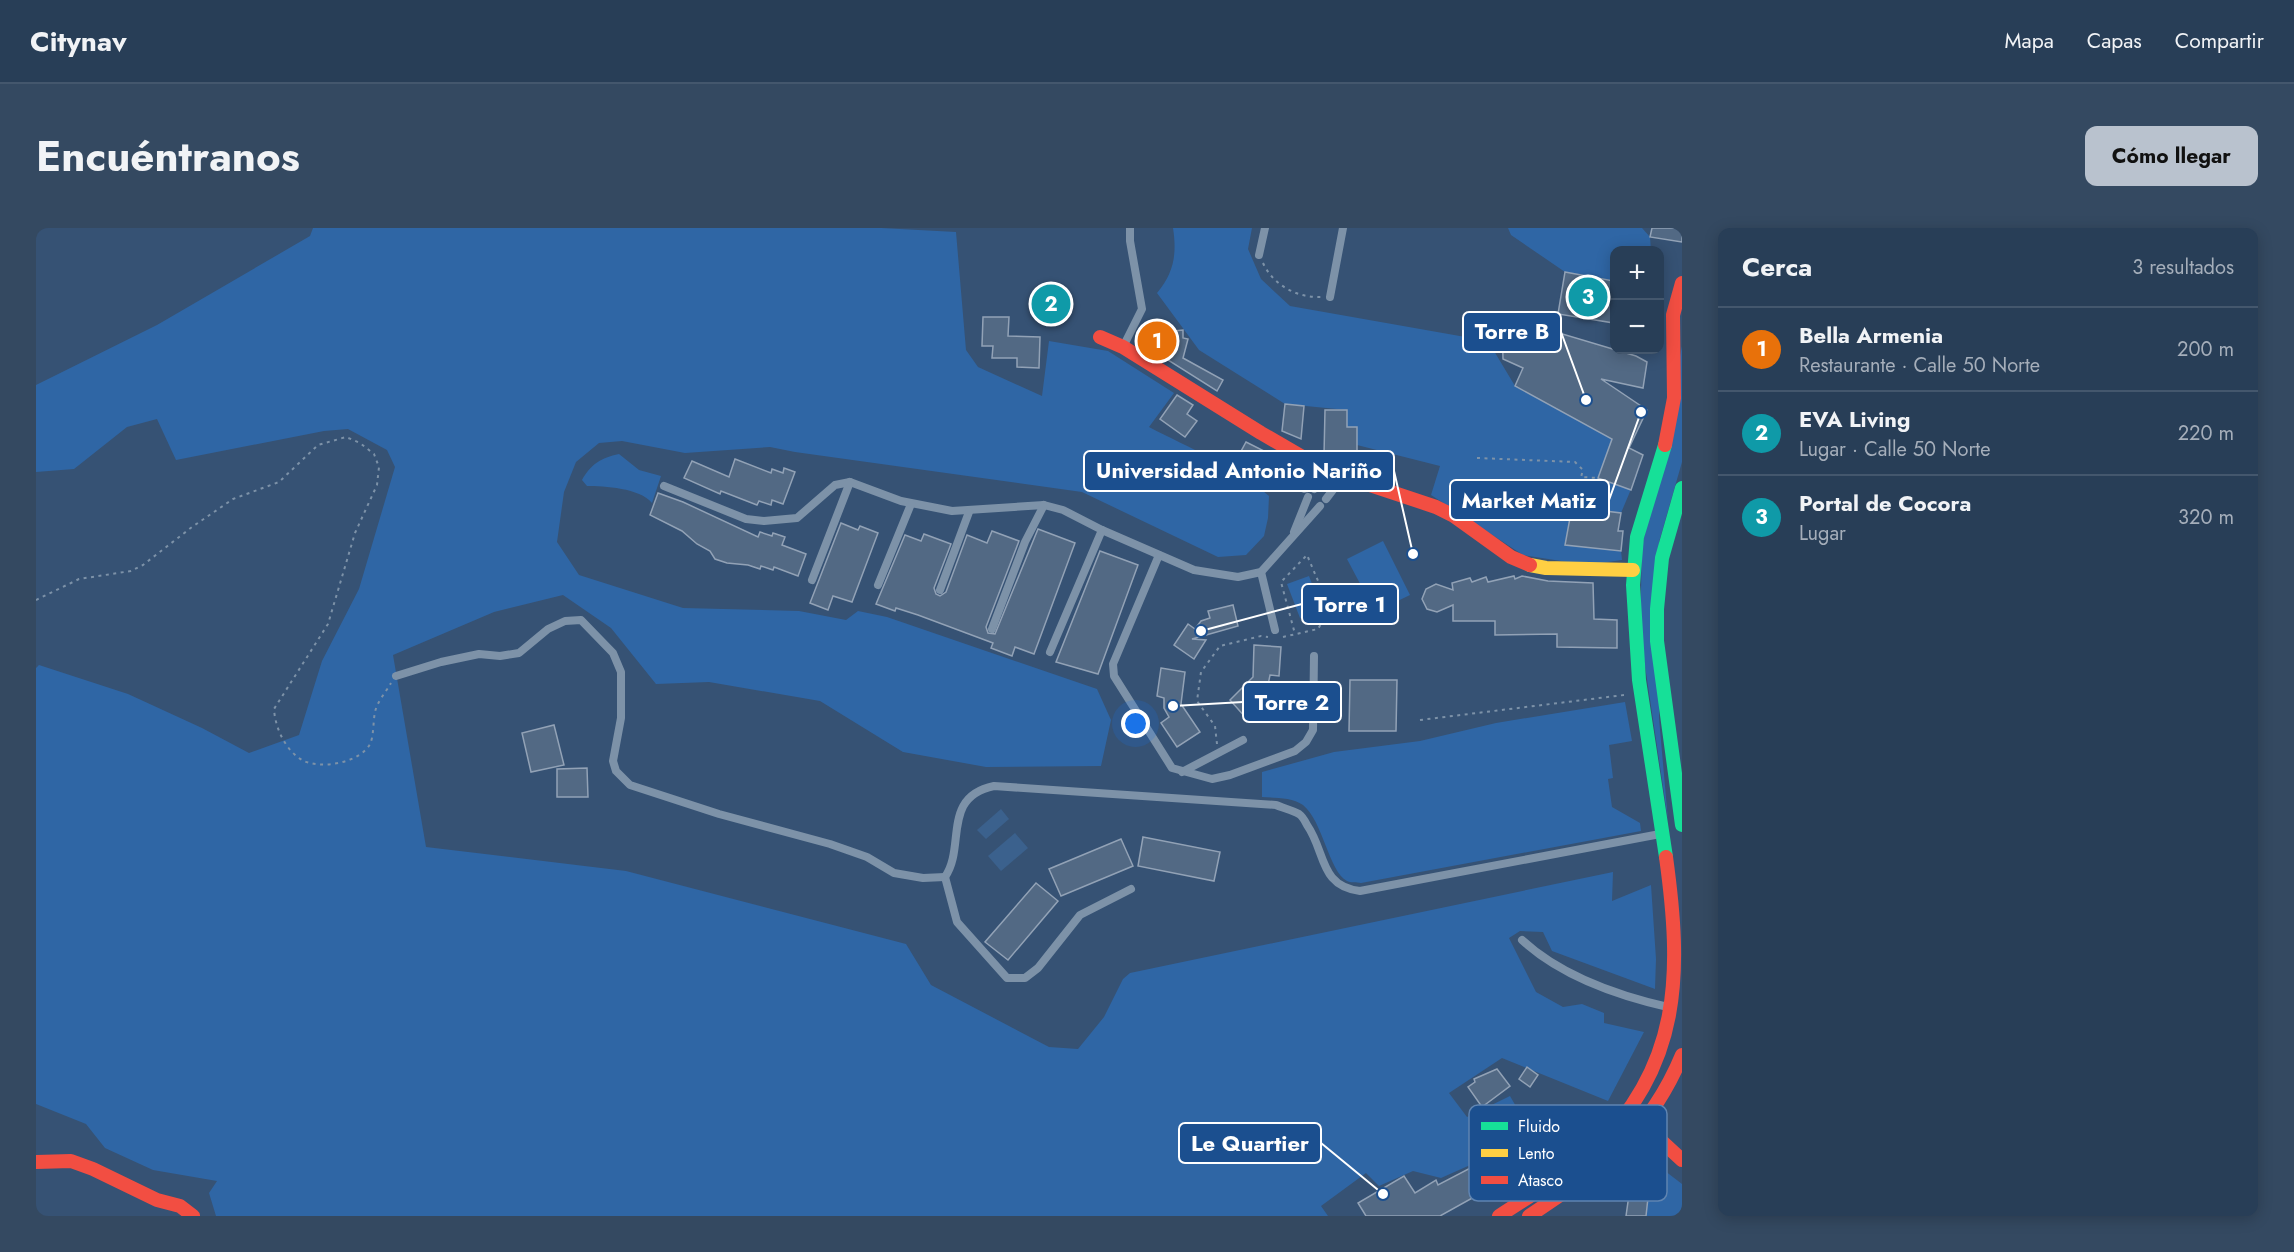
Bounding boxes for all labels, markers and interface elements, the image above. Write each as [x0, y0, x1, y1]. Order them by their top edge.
text: Citynav [30, 21, 127, 62]
text: Mapa [2005, 26, 2054, 56]
text: Capas [2087, 26, 2142, 56]
text: Compartir [2175, 26, 2264, 56]
text: Encuéntranos [36, 126, 300, 187]
button: Cómo llegar [2085, 126, 2258, 186]
map controls [1610, 246, 1664, 354]
button: + [1610, 246, 1664, 300]
text: Cerca [1742, 248, 1812, 286]
text: 3 resultados [2132, 253, 2234, 282]
pin: 3 [1568, 274, 1608, 320]
pin: 2 [1032, 282, 1070, 326]
button: − [1610, 300, 1664, 354]
callout: Torre B [1463, 312, 1561, 352]
text: Torre B [1475, 315, 1549, 347]
pin: 1 [1138, 318, 1176, 364]
text: Bella Armenia [1799, 319, 1943, 351]
text: 1 [1756, 335, 1767, 364]
text: 200 m [2177, 335, 2234, 364]
text: Restaurante · Calle 50 Norte [1799, 351, 2040, 380]
text: EVA Living [1799, 403, 1910, 435]
text: 2 [1755, 419, 1768, 448]
text: 220 m [2178, 419, 2234, 448]
text: Lugar · Calle 50 Norte [1799, 435, 1990, 464]
callout: Universidad Antonio Nariño [1084, 451, 1394, 491]
text: Universidad Antonio Nariño [1096, 454, 1382, 486]
callout: Market Matiz [1450, 480, 1609, 520]
text: Market Matiz [1461, 484, 1597, 516]
text: Portal de Cocora [1799, 487, 1971, 519]
text: 3 [1755, 503, 1768, 532]
text: 320 m [2178, 503, 2234, 532]
text: Lugar [1799, 519, 1846, 548]
callout: Torre 1 [1302, 584, 1398, 624]
text: Torre 1 [1314, 588, 1386, 620]
callout: Torre 2 [1243, 682, 1341, 722]
text: Torre 2 [1255, 686, 1329, 718]
your location [1121, 709, 1150, 738]
legend [1469, 1105, 1667, 1201]
text: Fluido [1518, 1115, 1560, 1138]
callout: Le Quartier [1179, 1123, 1321, 1163]
text: Le Quartier [1191, 1127, 1309, 1159]
text: Lento [1518, 1142, 1555, 1165]
text: Atasco [1518, 1169, 1563, 1192]

